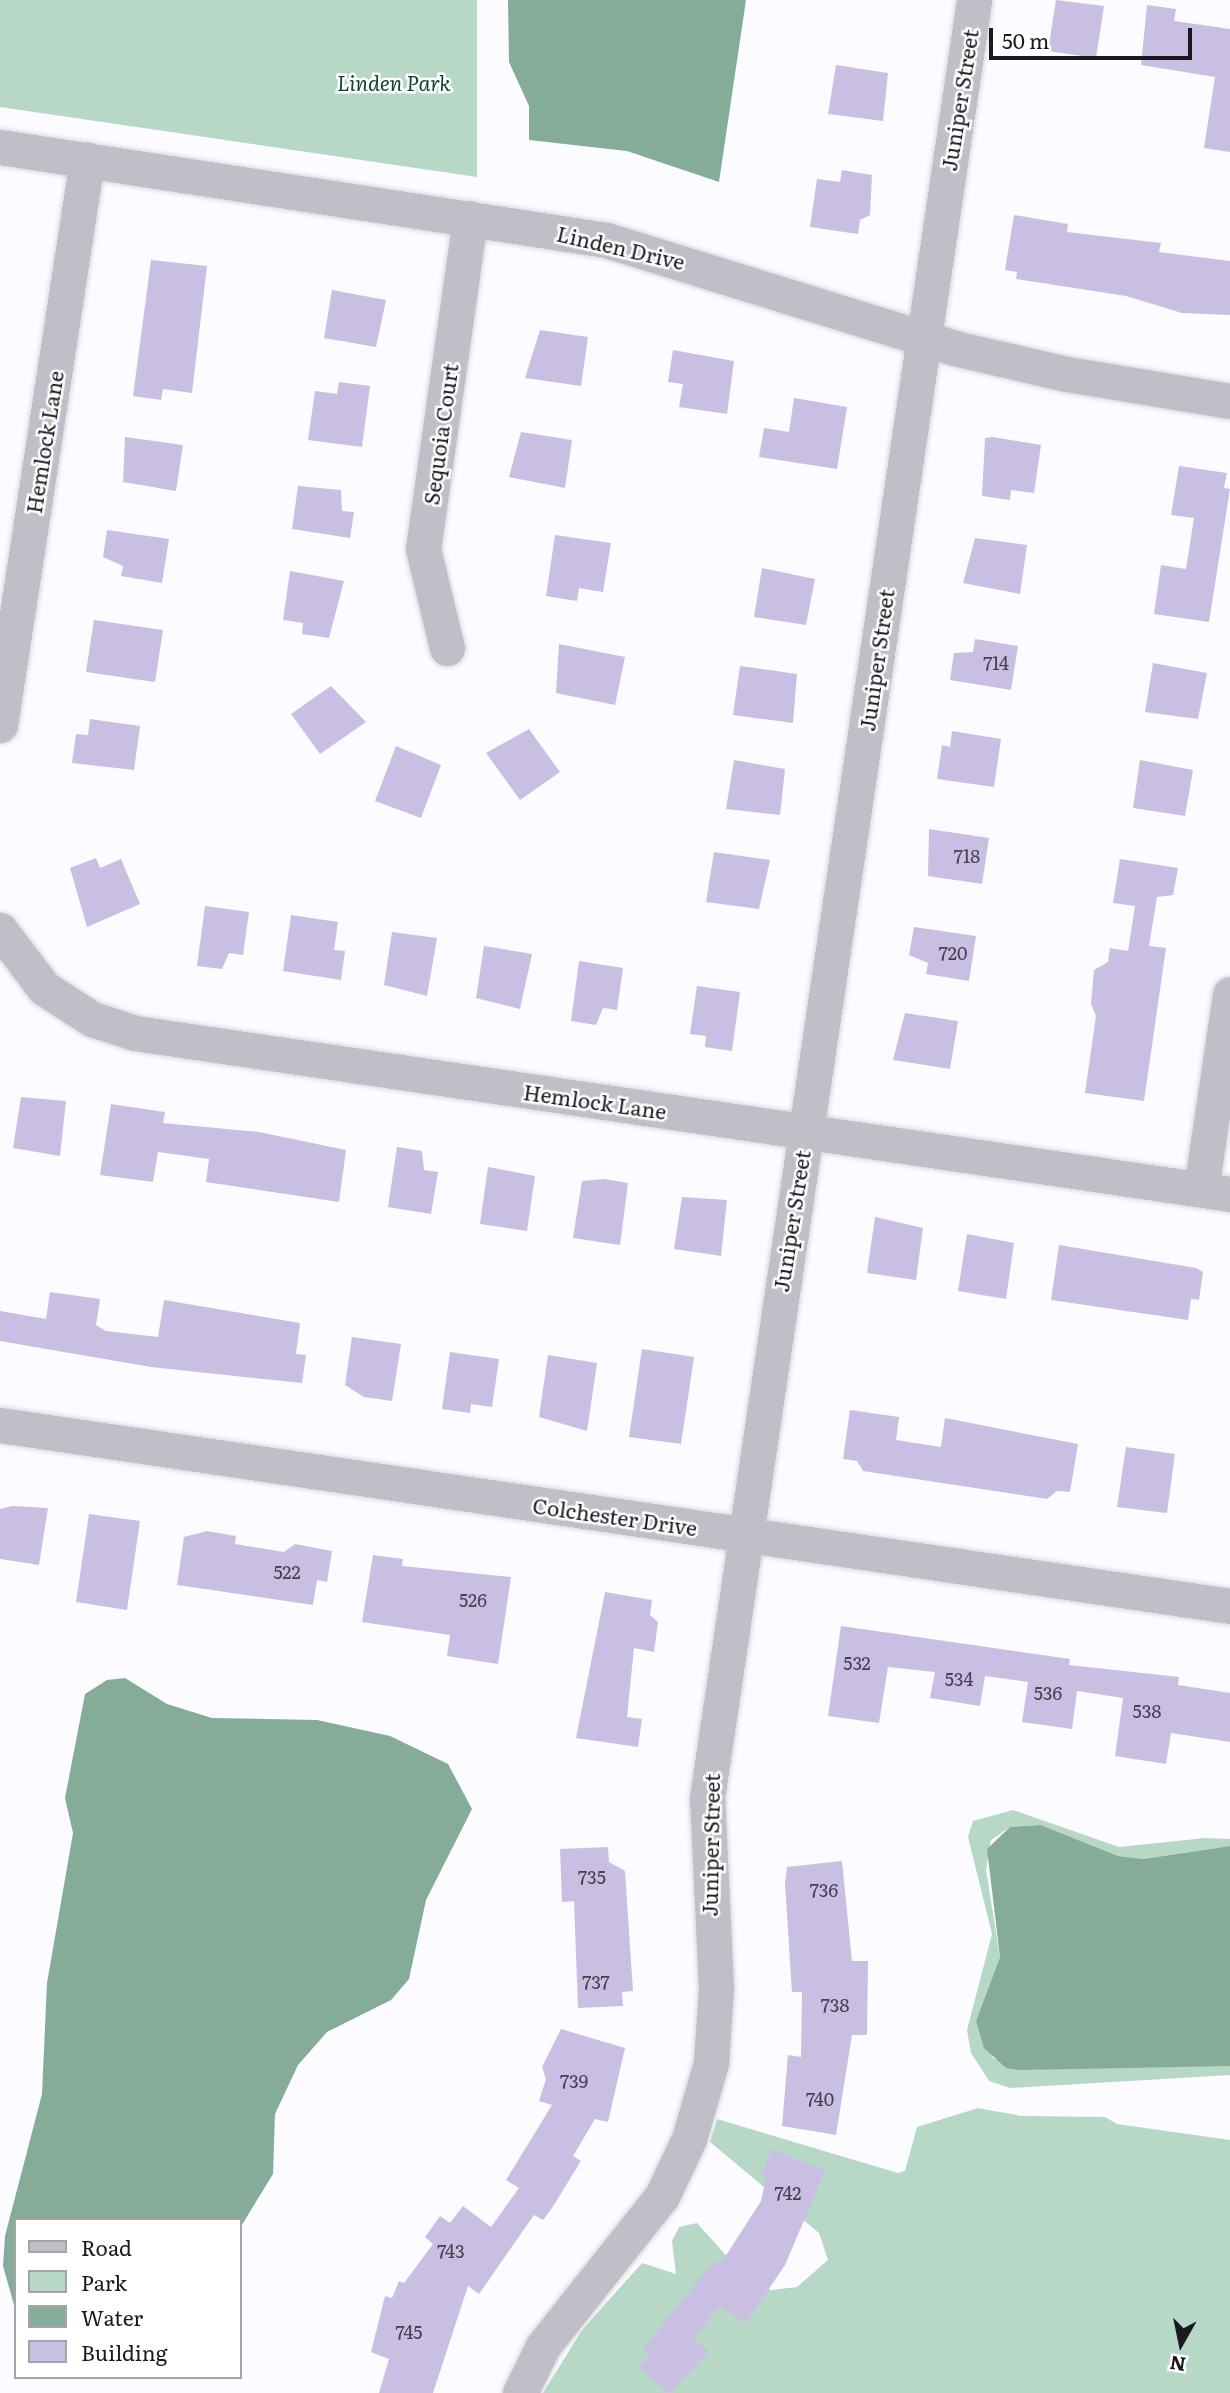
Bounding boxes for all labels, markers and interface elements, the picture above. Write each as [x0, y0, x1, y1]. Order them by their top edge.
scale bar [992, 14, 1195, 58]
text: 50 m [1002, 24, 1049, 55]
street label: Juniper Street [935, 27, 983, 173]
park label: Linden Park [337, 69, 451, 95]
street label: Linden Drive [554, 220, 688, 274]
street label: Sequoia Court [418, 362, 462, 506]
street label: Hemlock Lane [20, 369, 68, 515]
street label: Juniper Street [854, 587, 898, 733]
house number: 714 [983, 652, 1009, 674]
house number: 718 [954, 845, 980, 867]
house number: 720 [939, 942, 967, 964]
street label: Hemlock Lane [522, 1078, 668, 1124]
street label: Juniper Street [767, 1148, 815, 1294]
street label: Colchester Drive [531, 1492, 699, 1540]
house number: 522 [273, 1561, 301, 1583]
house number: 526 [459, 1589, 487, 1611]
house number: 532 [843, 1652, 871, 1674]
house number: 534 [945, 1668, 973, 1690]
house number: 536 [1034, 1682, 1062, 1704]
house number: 538 [1133, 1700, 1161, 1722]
street label: Juniper Street [696, 1773, 724, 1917]
house number: 735 [578, 1866, 606, 1888]
house number: 736 [810, 1879, 838, 1901]
house number: 737 [582, 1971, 610, 1993]
house number: 738 [821, 1994, 849, 2016]
house number: 739 [560, 2070, 588, 2092]
house number: 740 [806, 2088, 834, 2110]
house number: 742 [775, 2182, 801, 2204]
legend [14, 2218, 242, 2379]
text: Road [81, 2231, 132, 2262]
house number: 743 [437, 2240, 465, 2262]
text: Park [81, 2266, 127, 2297]
text: Water [81, 2301, 143, 2332]
north arrow [1146, 2309, 1216, 2379]
house number: 745 [396, 2321, 422, 2343]
text: Building [81, 2336, 167, 2367]
text: N [1168, 2350, 1188, 2380]

